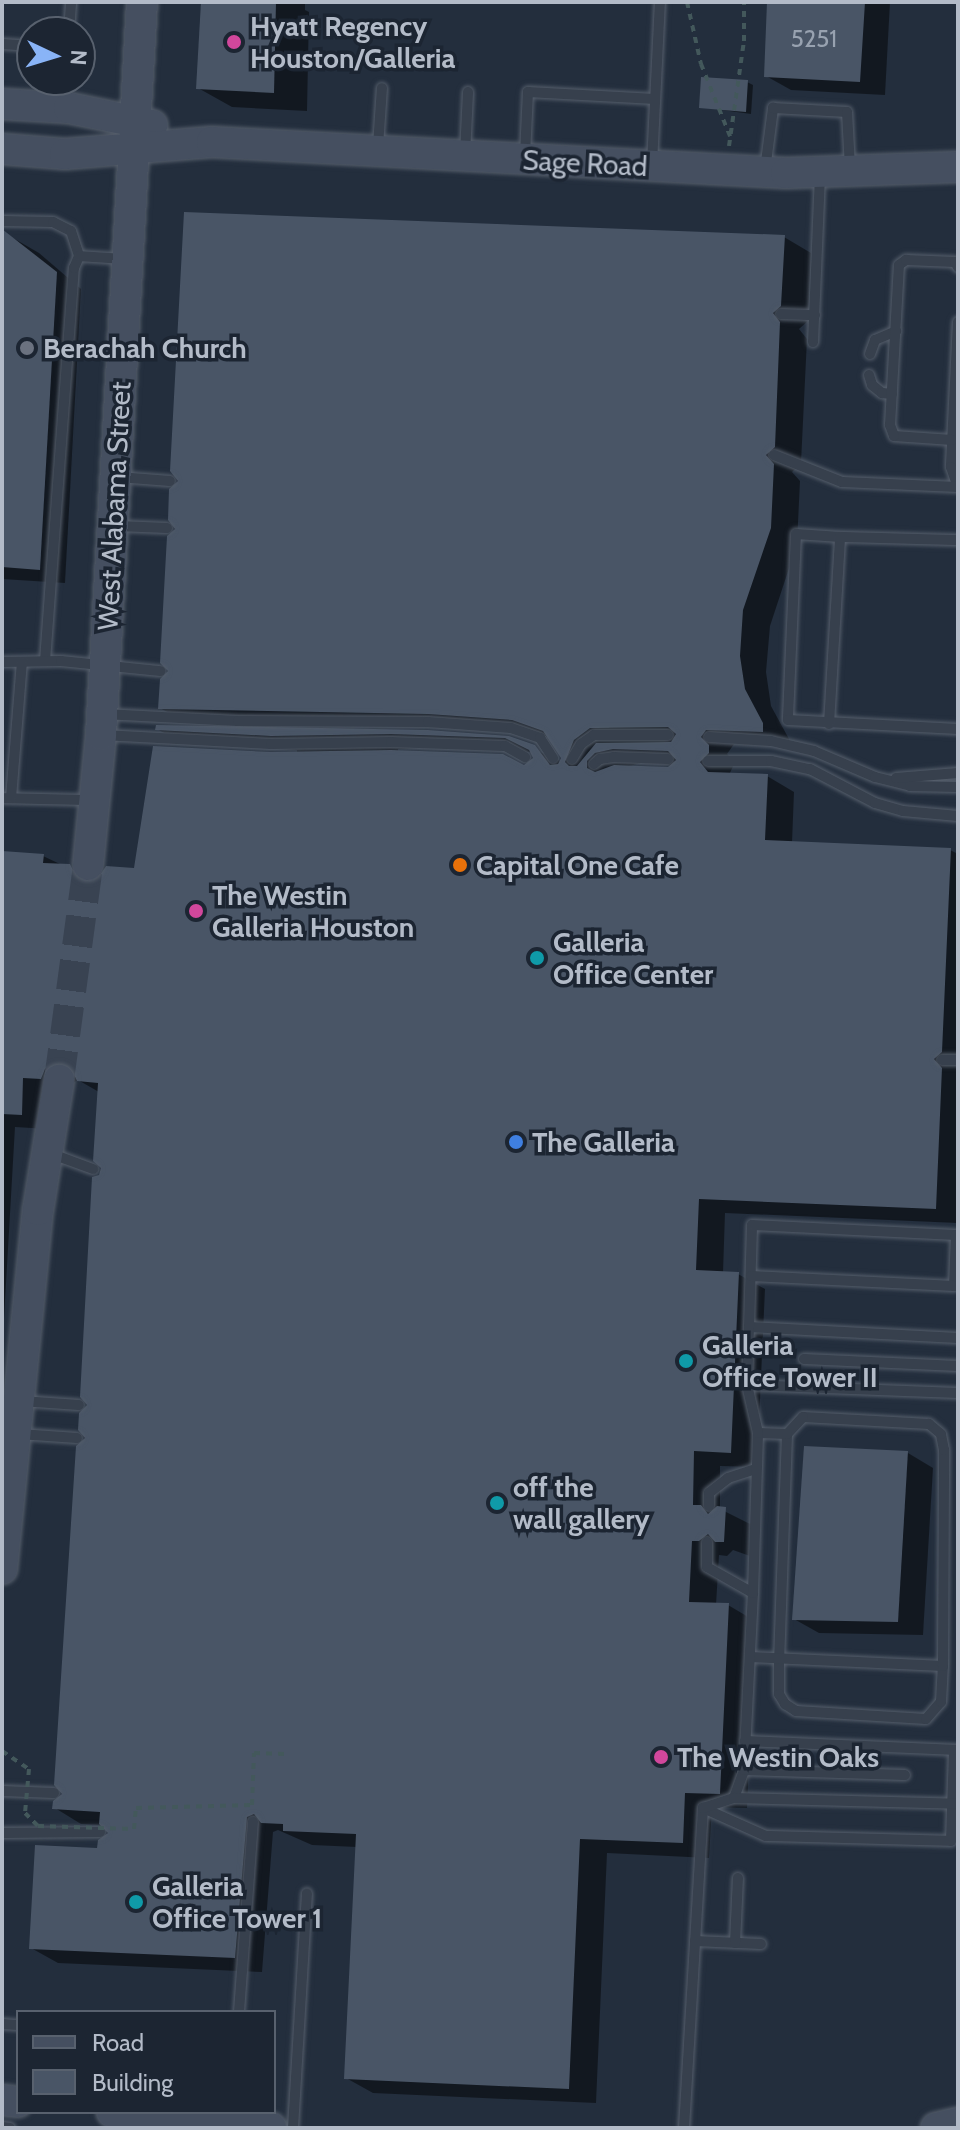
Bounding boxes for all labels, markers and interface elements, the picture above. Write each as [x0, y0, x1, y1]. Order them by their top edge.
place label: Hyatt Regency Houston/Galleria [250, 9, 456, 75]
north arrow [16, 16, 96, 96]
house number: 5251 [791, 25, 837, 53]
marker: Hyatt Regency Houston/Galleria [225, 33, 243, 51]
text: N [64, 49, 92, 66]
street label: Sage Road [522, 143, 648, 183]
place label: Berachah Church [43, 331, 247, 365]
marker: Berachah Church [18, 339, 36, 357]
street label: West Alabama Street [91, 381, 137, 631]
place label: Capital One Cafe [476, 848, 679, 882]
marker: Capital One Cafe [451, 856, 469, 874]
place label: The Westin Galleria Houston [212, 878, 414, 944]
marker: The Westin Galleria Houston [187, 902, 205, 920]
place label: Galleria Office Center [553, 925, 713, 991]
marker: Galleria Office Center [528, 949, 546, 967]
place label: The Galleria [532, 1125, 675, 1159]
marker: The Galleria [507, 1133, 525, 1151]
place label: Galleria Office Tower II [702, 1328, 878, 1394]
marker: Galleria Office Tower II [677, 1352, 695, 1370]
place label: off the wall gallery [513, 1470, 649, 1536]
marker: off the wall gallery [488, 1494, 506, 1512]
place label: The Westin Oaks [677, 1740, 879, 1774]
marker: The Westin Oaks [652, 1748, 670, 1766]
place label: Galleria Office Tower 1 [152, 1869, 322, 1935]
marker: Galleria Office Tower 1 [127, 1893, 145, 1911]
legend [16, 2010, 276, 2114]
text: Road [92, 2028, 144, 2057]
text: Building [92, 2068, 173, 2097]

